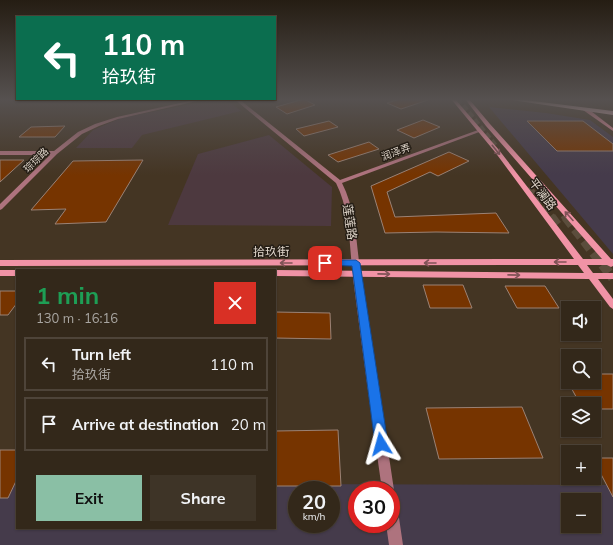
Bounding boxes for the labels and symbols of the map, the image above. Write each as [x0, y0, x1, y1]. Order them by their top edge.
street label: 润泽弄 [380, 141, 412, 163]
street label: 琮琮路 [21, 145, 51, 175]
one-way arrow [491, 145, 500, 155]
street label: 平澜路 [526, 175, 560, 213]
street label: 莲莲路 [340, 203, 360, 241]
one-way arrow [564, 211, 574, 221]
street label: 拾玖街 [253, 244, 289, 259]
pin [308, 246, 342, 280]
one-way arrow [554, 258, 567, 266]
one-way arrow [280, 259, 293, 267]
one-way arrow [424, 259, 437, 267]
one-way arrow [377, 270, 390, 278]
one-way arrow [507, 271, 520, 279]
position arrow [360, 423, 402, 465]
speed limit sign: 30 [348, 481, 400, 533]

